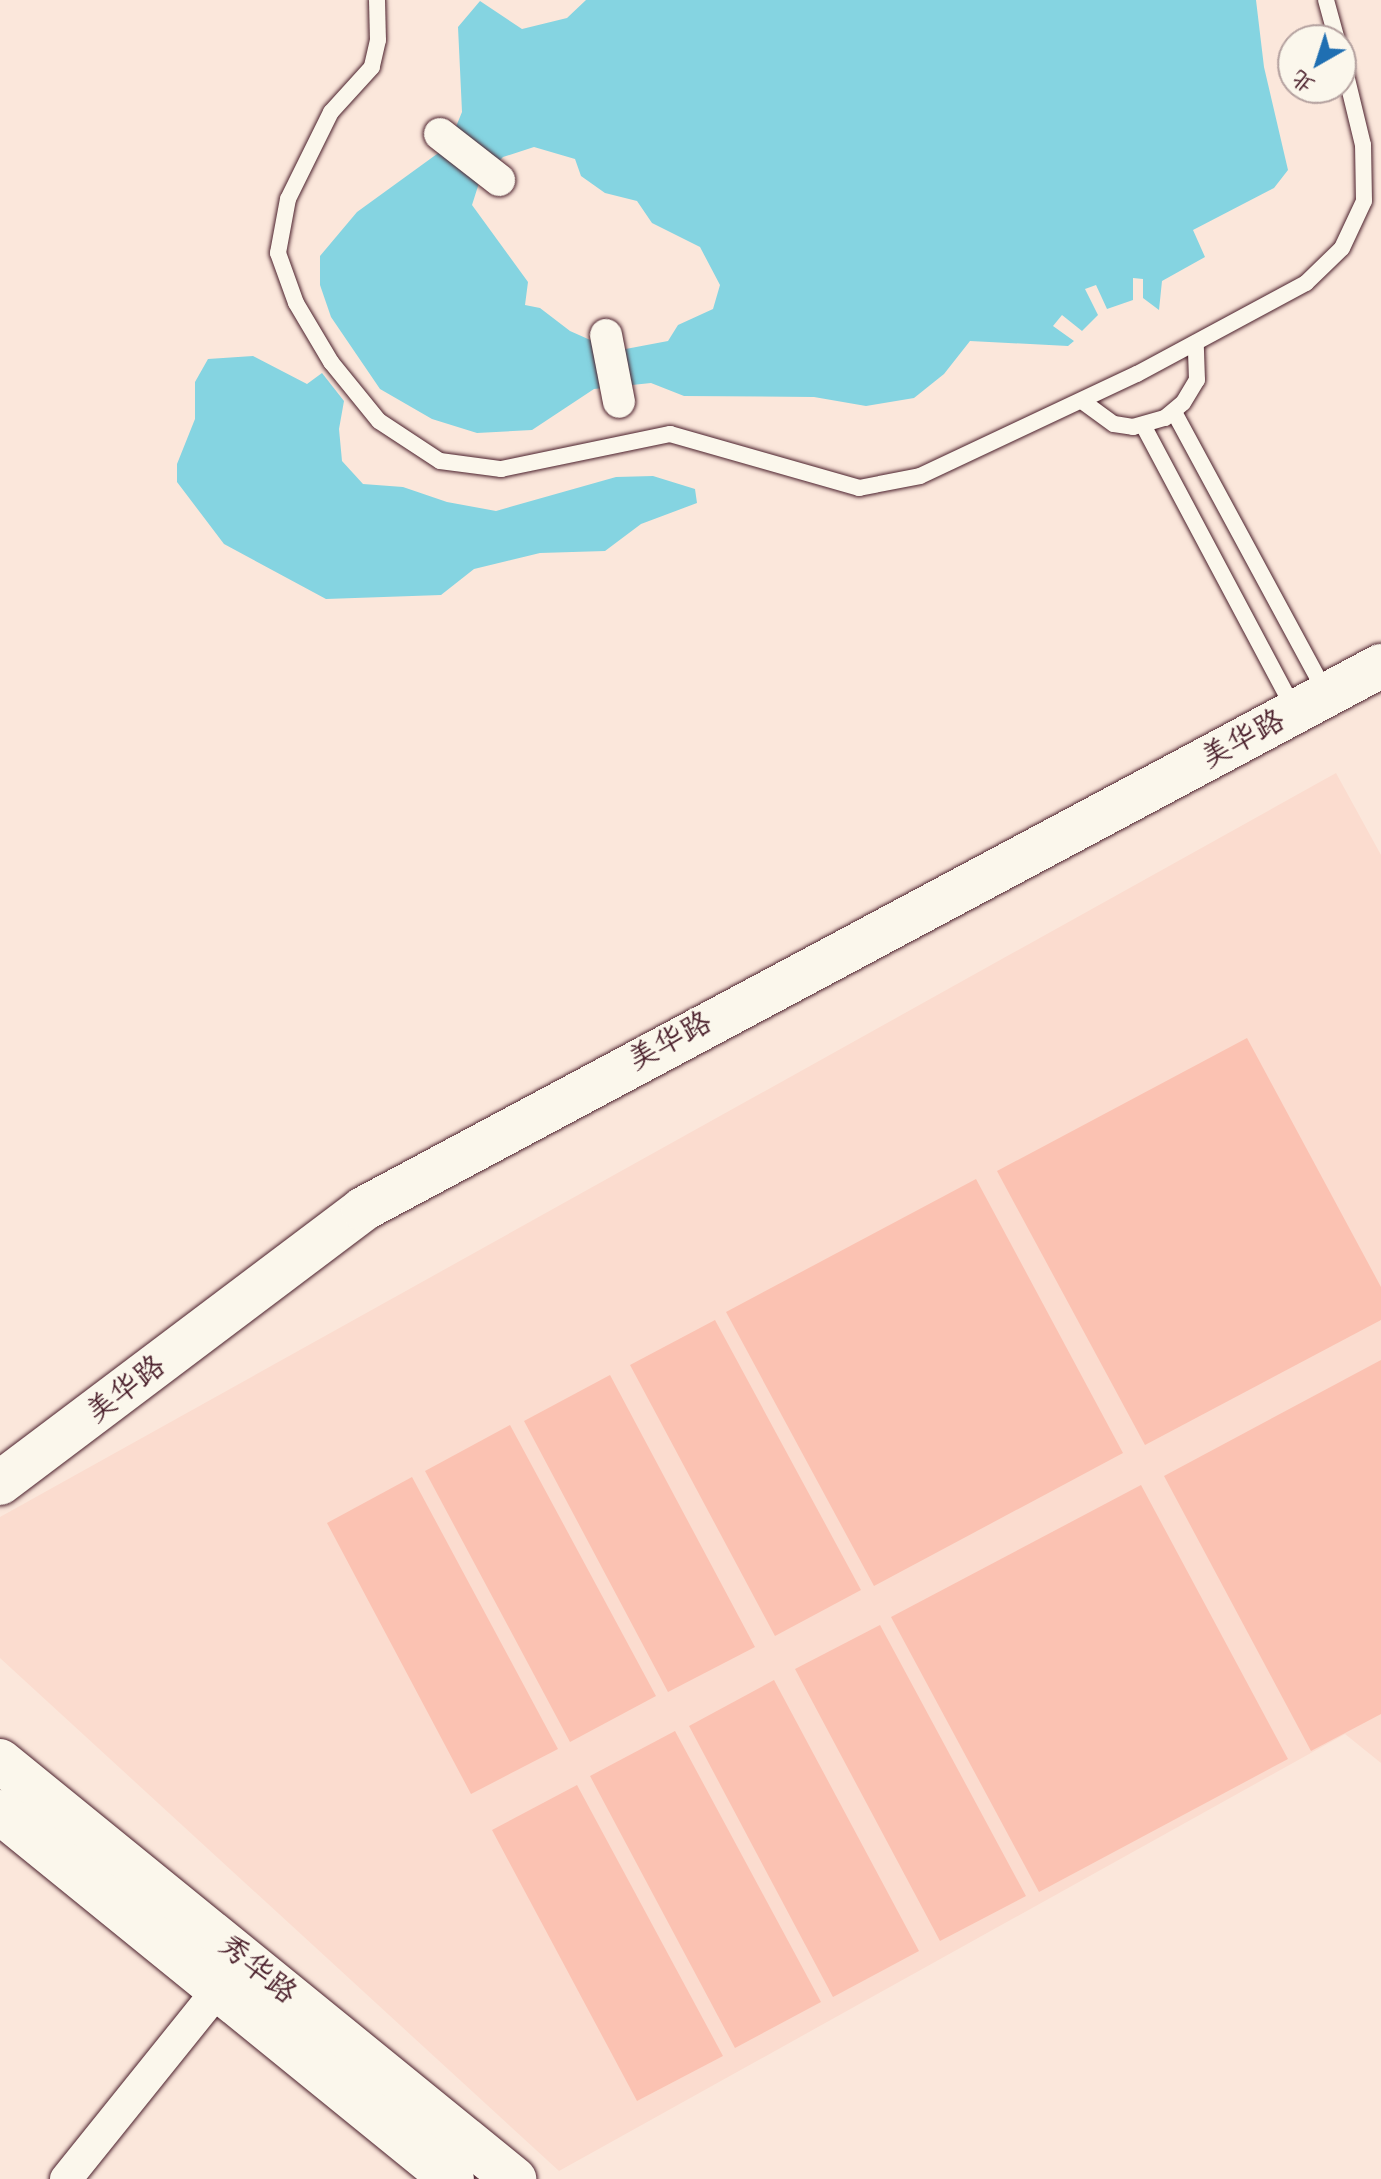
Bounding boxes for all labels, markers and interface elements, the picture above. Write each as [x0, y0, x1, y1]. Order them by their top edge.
north arrow [1277, 24, 1357, 104]
text: 北 [1286, 63, 1321, 99]
street label: 美华路 [1195, 703, 1291, 777]
street label: 美华路 [622, 1005, 718, 1079]
street label: 美华路 [79, 1349, 173, 1431]
street label: 秀华路 [211, 1928, 303, 2012]

